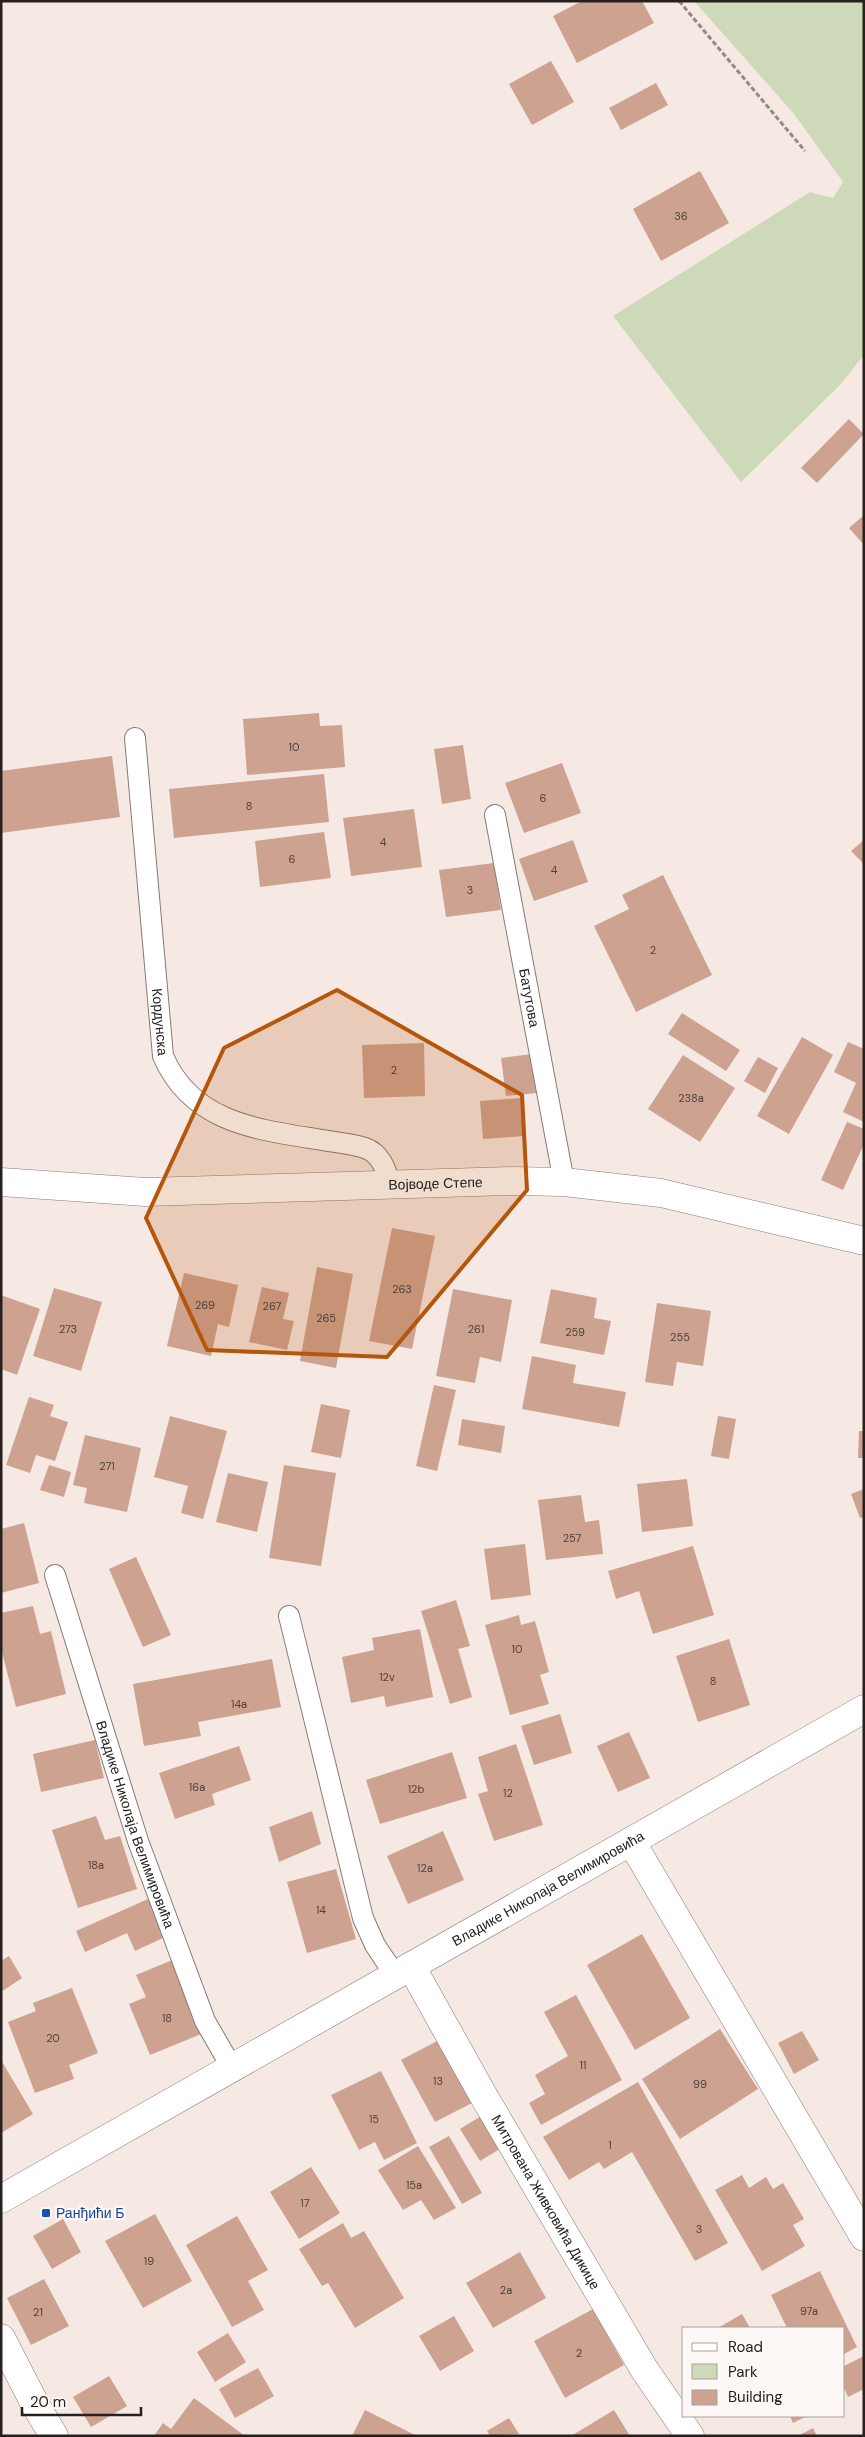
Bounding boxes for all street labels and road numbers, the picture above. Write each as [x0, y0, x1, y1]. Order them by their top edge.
street label: Батутова [515, 967, 544, 1029]
street label: Кордунска [148, 987, 172, 1057]
street label: Војводе Степе [388, 1173, 483, 1194]
street label: Владике Николаја Велимировића [92, 1718, 179, 1931]
street label: Владике Николаја Велимировића [449, 1827, 647, 1950]
street label: Митрована Живковића Дикице [488, 2111, 604, 2293]

